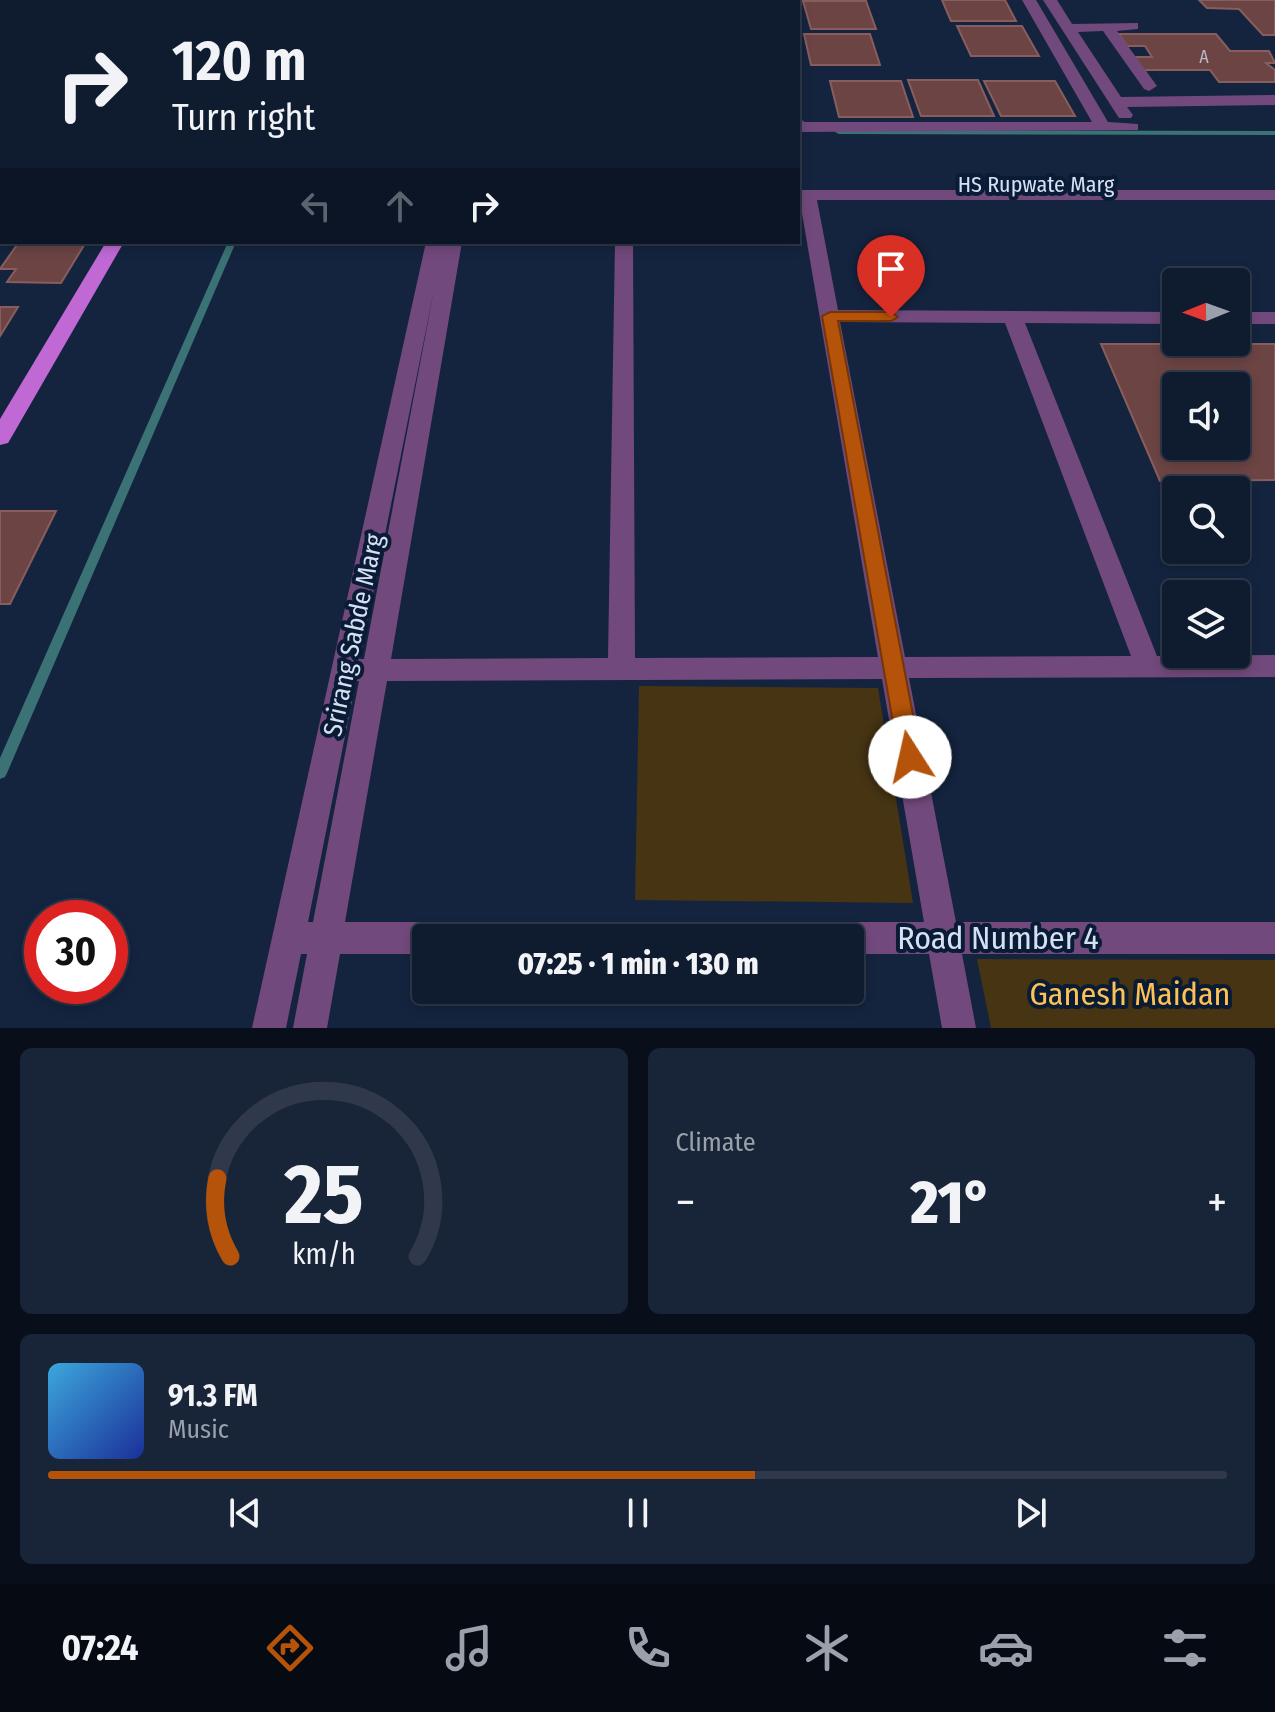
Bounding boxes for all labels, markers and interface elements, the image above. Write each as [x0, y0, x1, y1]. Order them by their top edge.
text: 120 m [172, 28, 307, 95]
icon: right [40, 32, 144, 136]
house number: A [1199, 46, 1209, 68]
text: Turn right [172, 96, 315, 140]
street label: HS Rupwate Marg [958, 171, 1115, 198]
icon: left [294, 184, 338, 228]
icon: ahead [378, 184, 422, 228]
icon: right [462, 184, 506, 228]
pin [857, 235, 925, 317]
icon: arrive [869, 247, 913, 291]
north arrow [1162, 268, 1250, 356]
map controls [1162, 268, 1250, 668]
button: sound [1162, 372, 1250, 460]
button: search [1162, 476, 1250, 564]
street label: Srirang Sabde Marg [317, 530, 390, 739]
button: layers [1162, 580, 1250, 668]
position arrow [868, 715, 952, 799]
speed limit sign: 30 [24, 900, 128, 1004]
street label: Road Number 4 [897, 919, 1099, 957]
text: 07:25 · 1 min · 130 m [517, 946, 759, 982]
park label: Ganesh Maidan [1030, 975, 1230, 1013]
text: Climate [676, 1127, 756, 1158]
text: 25 [283, 1145, 363, 1245]
text: 21° [911, 1167, 992, 1239]
text: − [676, 1176, 695, 1229]
text: + [1207, 1176, 1227, 1229]
text: km/h [292, 1237, 356, 1272]
text: 91.3 FM [168, 1378, 258, 1414]
text: Music [168, 1414, 229, 1445]
icon: previous [223, 1491, 267, 1535]
icon: pause [616, 1491, 660, 1535]
icon: next [1009, 1491, 1053, 1535]
icon: directions [262, 1620, 318, 1676]
icon: music [441, 1620, 497, 1676]
icon: phone [620, 1620, 676, 1676]
icon: climate [799, 1620, 855, 1676]
icon: car [978, 1620, 1034, 1676]
icon: filters [1157, 1620, 1213, 1676]
text: 07:24 [62, 1626, 139, 1670]

